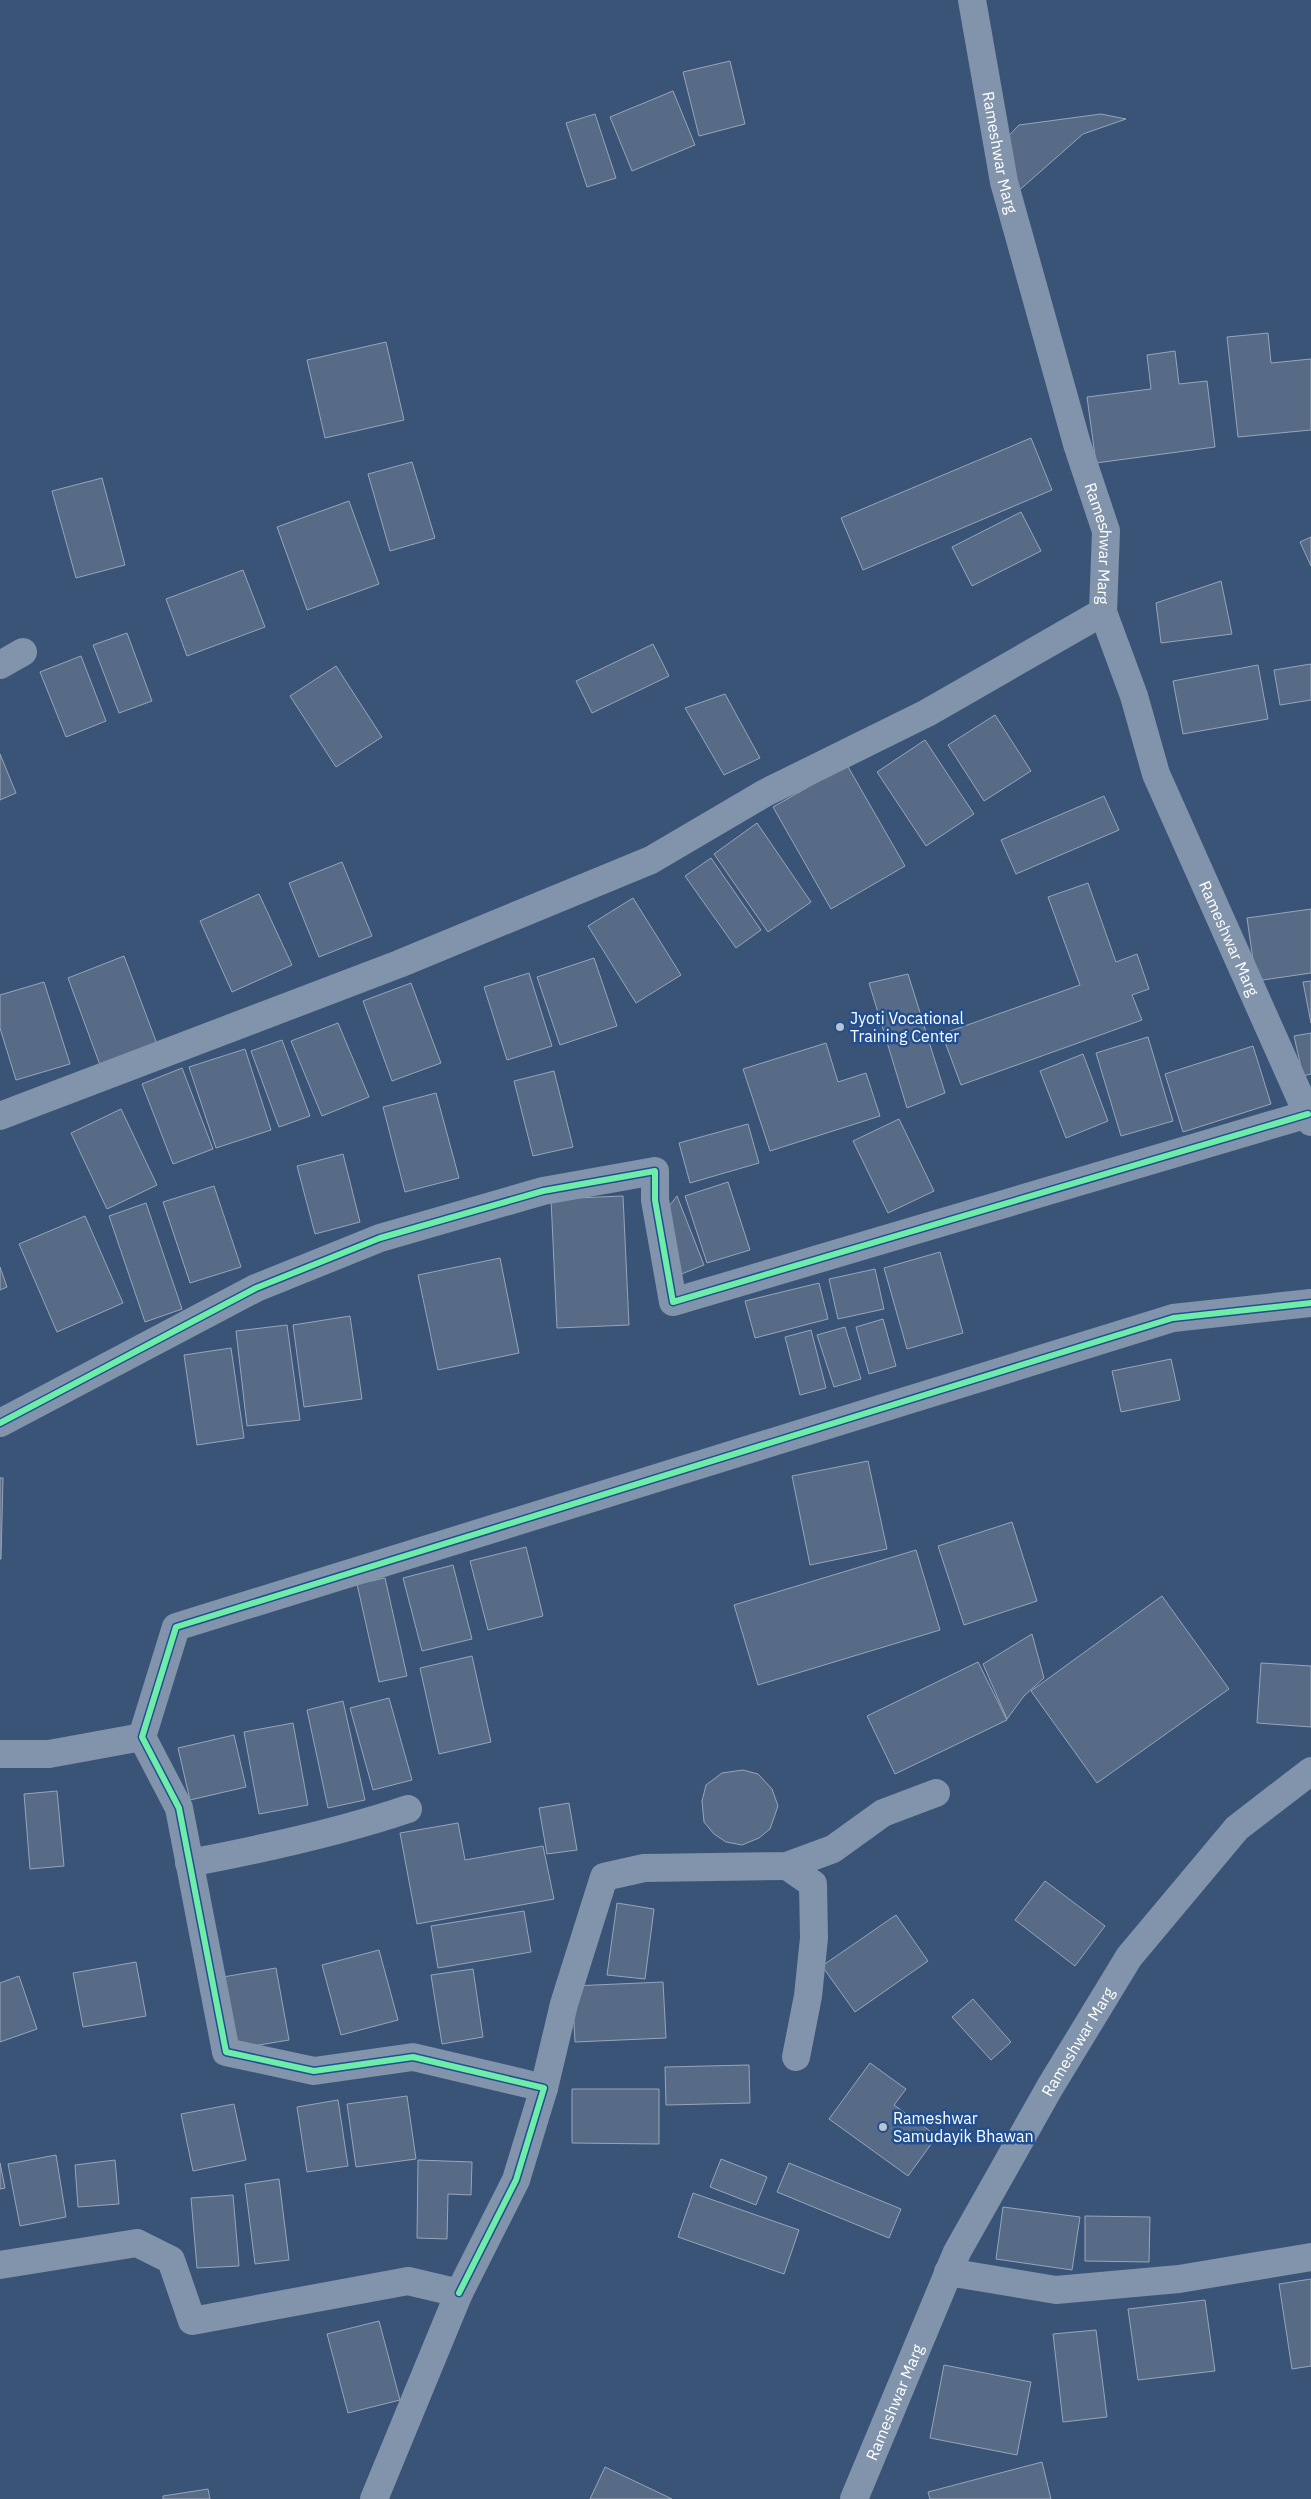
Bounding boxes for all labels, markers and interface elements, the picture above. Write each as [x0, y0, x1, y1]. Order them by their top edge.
street label: Rameshwar Marg [978, 90, 1022, 216]
street label: Rameshwar Marg [1081, 480, 1116, 605]
street label: Rameshwar Marg [1195, 878, 1264, 1000]
place label: Jyoti Vocational Training Center [850, 1008, 964, 1046]
marker: Jyoti Vocational Training Center [834, 1021, 846, 1033]
street label: Rameshwar Marg [1037, 1983, 1119, 2100]
place label: Rameshwar Samudayik Bhawan [893, 2108, 1034, 2146]
marker: Rameshwar Samudayik Bhawan [877, 2121, 889, 2133]
street label: Rameshwar Marg [861, 2340, 928, 2463]

